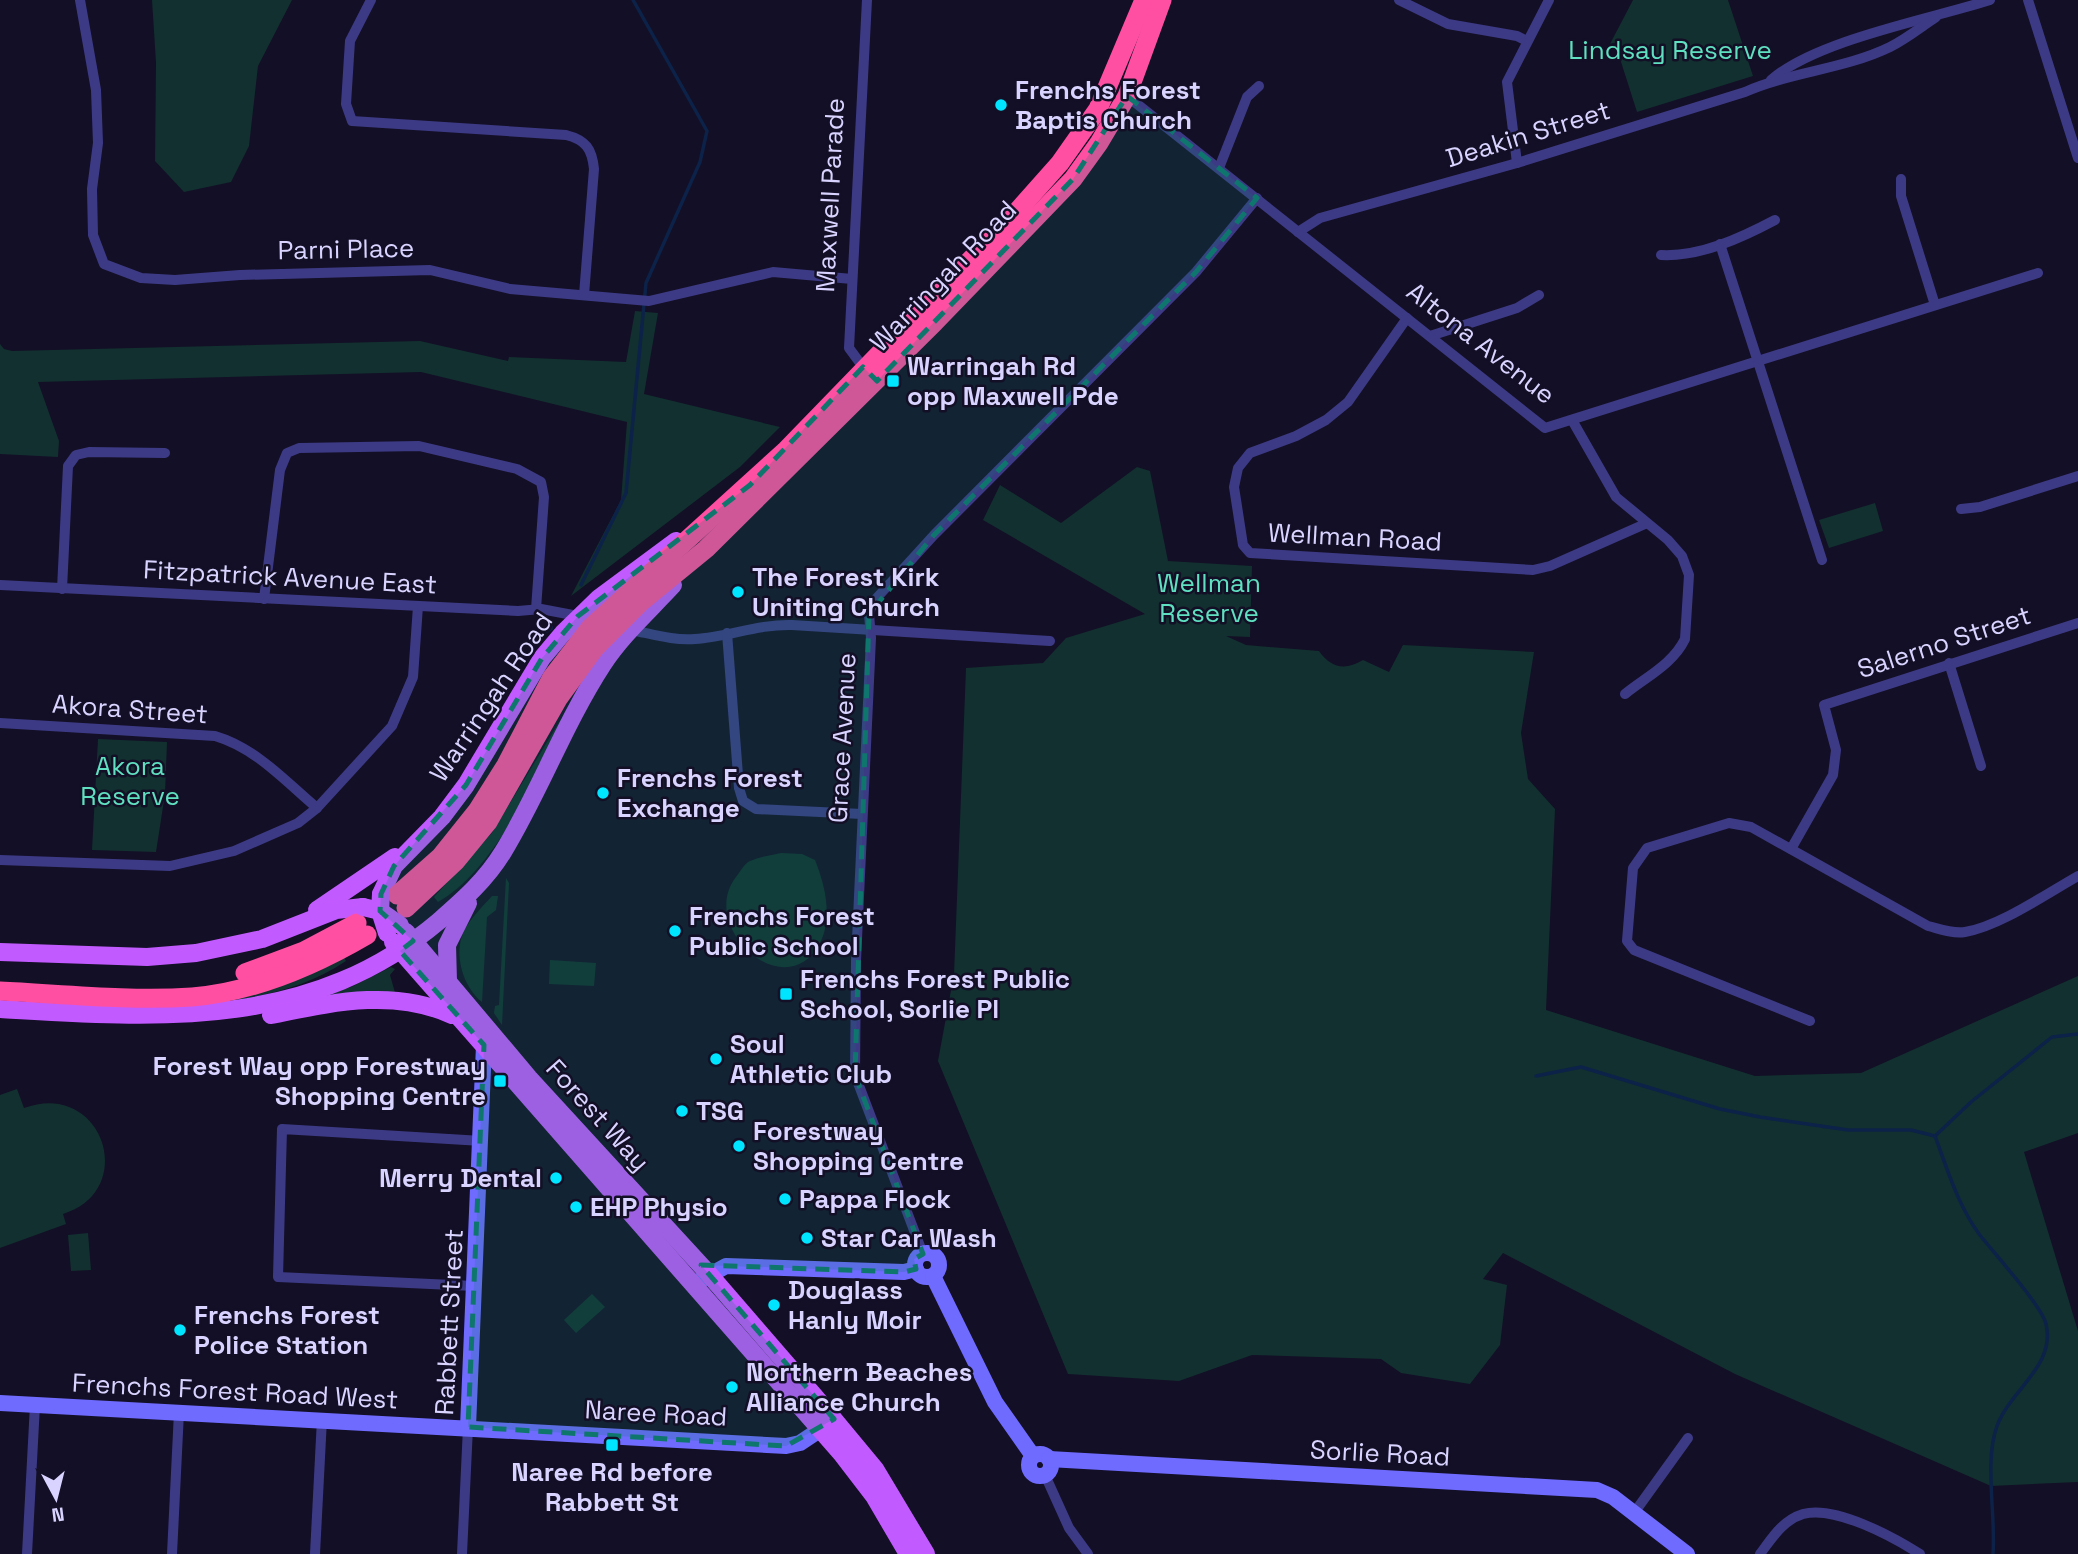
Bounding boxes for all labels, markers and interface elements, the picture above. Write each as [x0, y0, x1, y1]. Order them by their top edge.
park label: Lindsay Reserve [1568, 33, 1772, 67]
place label: Frenchs Forest Baptis Church [1015, 73, 1201, 137]
street label: Deakin Street [1442, 93, 1614, 175]
street label: Maxwell Parade [808, 97, 852, 293]
marker: Frenchs Forest Baptis Church [993, 97, 1009, 113]
street label: Warringah Road [862, 193, 1024, 359]
street label: Parni Place [277, 231, 415, 267]
street label: Altona Avenue [1400, 274, 1562, 412]
place label: Warringah Rd opp Maxwell Pde [907, 349, 1119, 413]
marker: Warringah Rd opp Maxwell Pde [885, 373, 901, 389]
street label: Wellman Road [1267, 515, 1443, 559]
street label: Fitzpatrick Avenue East [142, 552, 438, 602]
place label: The Forest Kirk Uniting Church [752, 560, 940, 624]
park label: Wellman Reserve [1157, 566, 1261, 630]
marker: The Forest Kirk Uniting Church [730, 584, 746, 600]
street label: Salerno Street [1853, 598, 2035, 686]
street label: Warringah Road [422, 606, 560, 788]
street label: Grace Avenue [821, 652, 863, 824]
street label: Akora Street [51, 687, 209, 731]
park label: Akora Reserve [80, 749, 180, 813]
place label: Frenchs Forest Exchange [617, 761, 803, 825]
marker: Frenchs Forest Exchange [595, 785, 611, 801]
place label: Frenchs Forest Public School [689, 899, 875, 963]
marker: Frenchs Forest Public School [667, 923, 683, 939]
place label: Frenchs Forest Public School, Sorlie Pl [800, 962, 1070, 1026]
marker: Frenchs Forest Public School, Sorlie Pl [778, 986, 794, 1002]
place label: Soul Athletic Club [730, 1027, 892, 1091]
place label: Forest Way opp Forestway Shopping Centre [153, 1049, 486, 1113]
marker: Soul Athletic Club [708, 1051, 724, 1067]
street label: Forest Way [539, 1052, 657, 1178]
marker: Forest Way opp Forestway Shopping Centre [492, 1073, 508, 1089]
place label: TSG [696, 1094, 744, 1128]
marker: TSG [674, 1103, 690, 1119]
place label: Forestway Shopping Centre [753, 1114, 964, 1178]
marker: Forestway Shopping Centre [731, 1138, 747, 1154]
place label: Merry Dental [379, 1161, 542, 1195]
marker: Merry Dental [548, 1170, 564, 1186]
place label: Pappa Flock [799, 1182, 951, 1216]
place label: EHP Physio [590, 1190, 728, 1224]
marker: Pappa Flock [777, 1191, 793, 1207]
marker: EHP Physio [568, 1199, 584, 1215]
place label: Star Car Wash [821, 1221, 997, 1255]
street label: Rabbett Street [427, 1228, 471, 1416]
marker: Star Car Wash [799, 1230, 815, 1246]
place label: Douglass Hanly Moir [788, 1273, 922, 1337]
marker: Douglass Hanly Moir [766, 1297, 782, 1313]
place label: Frenchs Forest Police Station [194, 1298, 380, 1362]
marker: Frenchs Forest Police Station [172, 1322, 188, 1338]
place label: Northern Beaches Alliance Church [746, 1355, 972, 1419]
street label: Frenchs Forest Road West [71, 1365, 399, 1417]
marker: Northern Beaches Alliance Church [724, 1379, 740, 1395]
street label: Naree Road [584, 1392, 728, 1434]
street label: Sorlie Road [1309, 1432, 1451, 1474]
marker: Naree Rd before Rabbett St [604, 1437, 620, 1453]
place label: Naree Rd before Rabbett St [511, 1455, 713, 1519]
north arrow [21, 1463, 91, 1533]
text: N [50, 1501, 66, 1528]

